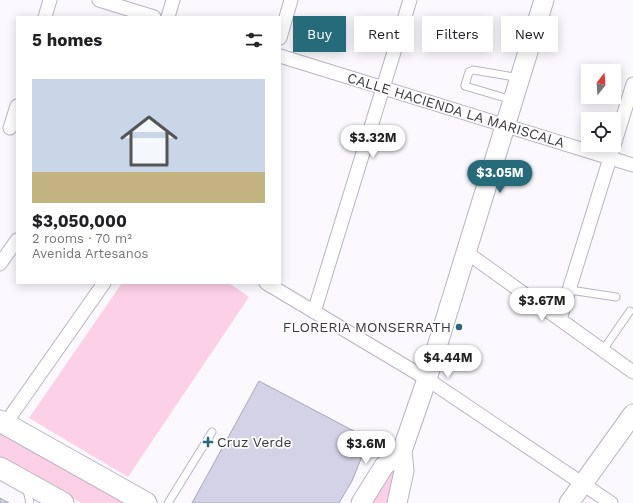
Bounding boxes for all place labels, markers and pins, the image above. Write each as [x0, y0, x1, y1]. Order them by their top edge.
pin: $3.32M [340, 125, 406, 159]
pin: $3.05M [467, 160, 533, 194]
pin: $3.67M [509, 288, 575, 322]
place label: FLORERIA MONSERRATH [283, 319, 451, 335]
marker: FLORERIA MONSERRATH [454, 322, 464, 332]
pin: $4.44M [415, 345, 481, 379]
pin: $3.6M [338, 431, 394, 465]
place label: Cruz Verde [217, 434, 292, 450]
marker: Cruz Verde [202, 436, 214, 448]

